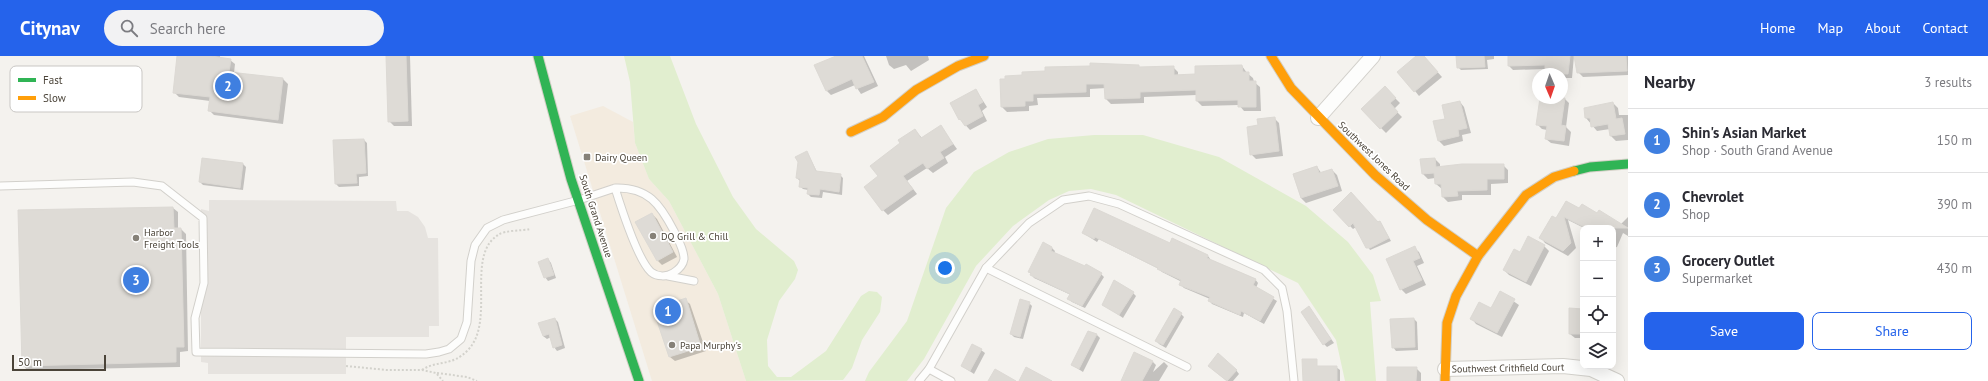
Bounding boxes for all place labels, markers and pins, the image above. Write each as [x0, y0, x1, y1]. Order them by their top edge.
pin: 2 [215, 71, 241, 101]
place label: Dairy Queen [595, 151, 647, 164]
marker: Dairy Queen [582, 152, 592, 162]
place label: Harbor Freight Tools [144, 226, 199, 251]
place label: DQ Grill & Chill [661, 230, 728, 243]
marker: DQ Grill & Chill [648, 231, 658, 241]
marker: Harbor Freight Tools [131, 233, 141, 243]
pin: 3 [123, 265, 149, 295]
pin: 1 [655, 296, 681, 326]
place label: Papa Murphy's [680, 339, 741, 352]
marker: Papa Murphy's [667, 340, 677, 350]

